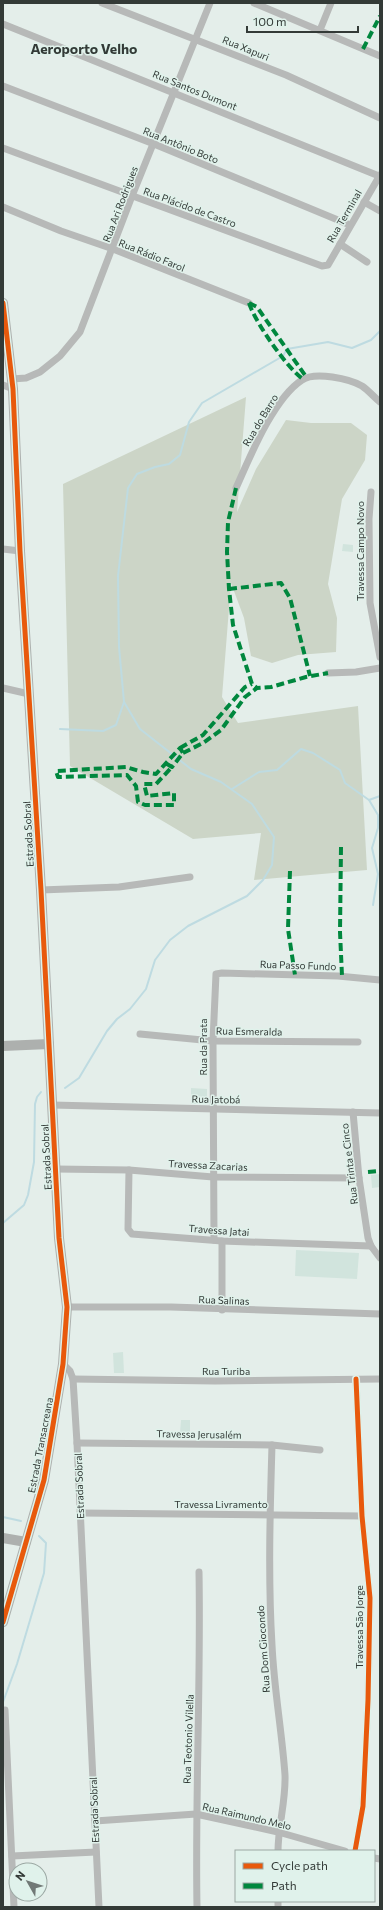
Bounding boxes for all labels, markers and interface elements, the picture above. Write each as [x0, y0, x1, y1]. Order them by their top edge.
scale bar [247, 8, 358, 34]
text: 100 m [253, 14, 287, 28]
street label: Rua Xapuri [221, 33, 271, 63]
district label: Aeroporto Velho [31, 40, 137, 57]
street label: Rua Santos Dumont [151, 68, 239, 112]
street label: Rua Antônio Boto [141, 124, 221, 166]
street label: Rua Ari Rodrigues [100, 164, 140, 244]
street label: Rua Plácido de Castro [142, 185, 238, 229]
street label: Rua Terminal [324, 187, 364, 245]
street label: Rua Rádio Farol [117, 236, 187, 274]
street label: Rua do Barro [240, 392, 280, 448]
street label: Travessa Campo Novo [354, 501, 366, 601]
street label: Estrada Sobral [20, 801, 36, 867]
street label: Rua Passo Fundo [260, 958, 336, 972]
street label: Rua da Prata [197, 1018, 209, 1076]
street label: Rua Esmeralda [216, 1024, 282, 1038]
street label: Rua Jatobá [192, 1093, 240, 1105]
street label: Rua Trinta e Cinco [338, 1123, 360, 1205]
street label: Estrada Sobral [38, 1124, 54, 1190]
street label: Travessa Zacarias [168, 1157, 248, 1173]
street label: Travessa Jatai [188, 1222, 250, 1238]
street label: Rua Salinas [198, 1293, 250, 1307]
street label: Rua Turiba [202, 1365, 250, 1377]
street label: Estrada Transacreana [25, 1396, 55, 1494]
street label: Travessa Jerusalém [156, 1427, 242, 1441]
street label: Estrada Sobral [72, 1453, 86, 1519]
street label: Travessa Livramento [174, 1498, 268, 1510]
street label: Travessa São Jorge [353, 1585, 365, 1669]
street label: Rua Dom Giocondo [254, 1605, 272, 1693]
street label: Rua Teotonio Vilella [180, 1694, 196, 1784]
street label: Estrada Sobral [87, 1777, 101, 1843]
street label: Rua Raimundo Melo [201, 1800, 293, 1832]
legend [235, 1850, 375, 1902]
text: Cycle path [271, 1858, 328, 1872]
north arrow [8, 1862, 48, 1902]
text: N [12, 1868, 27, 1883]
text: Path [271, 1878, 297, 1892]

